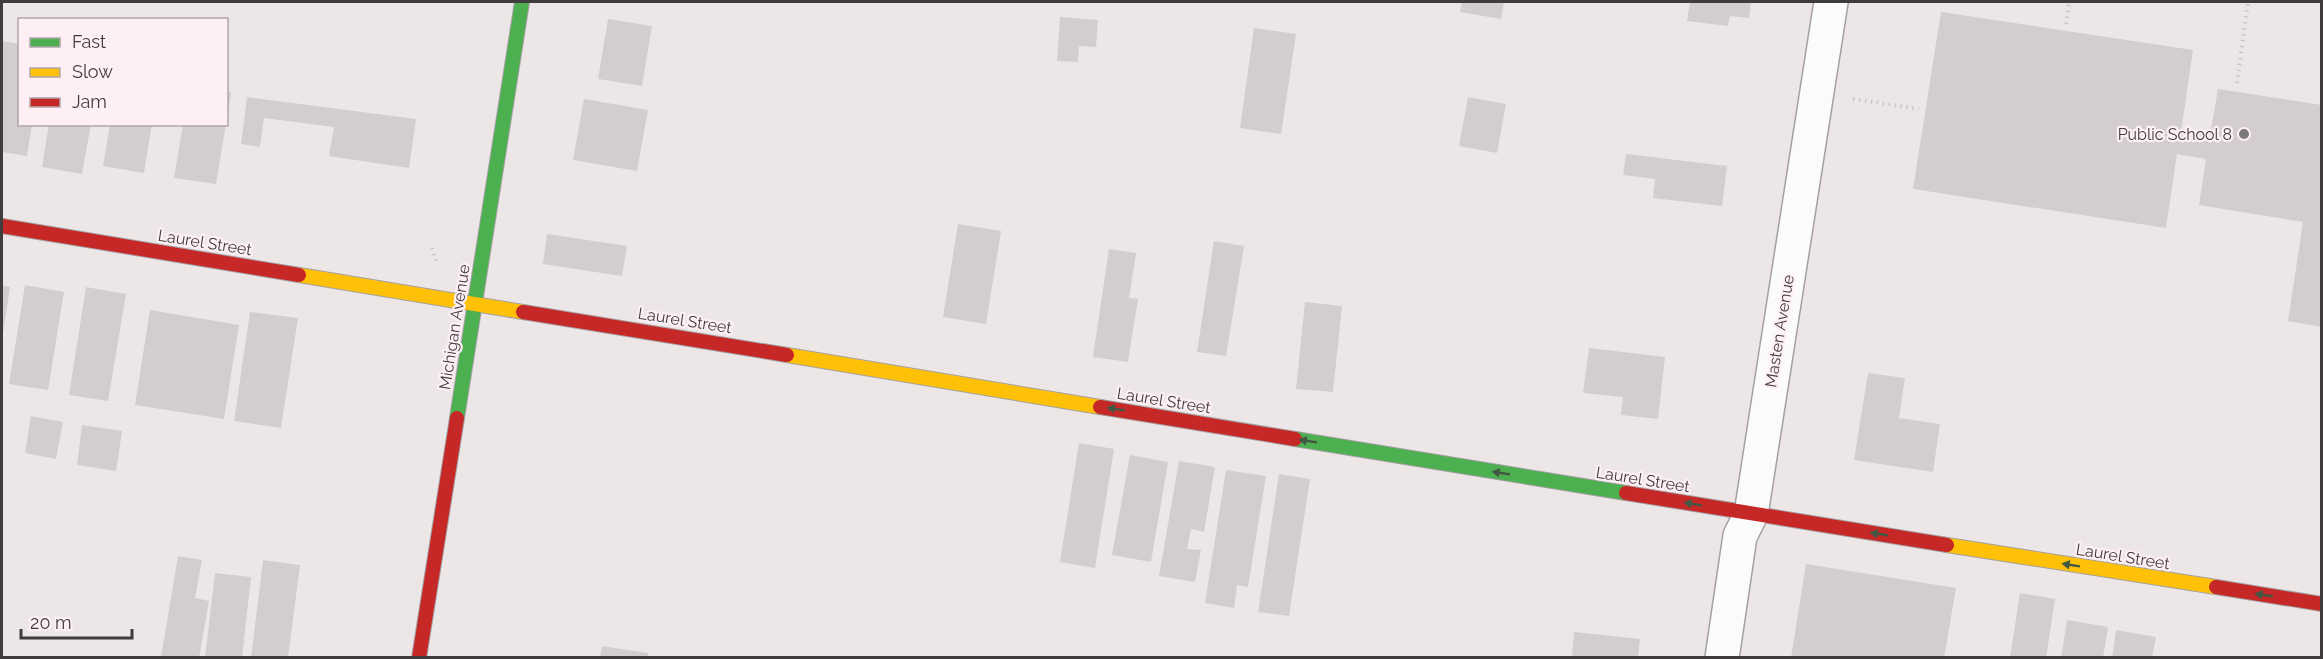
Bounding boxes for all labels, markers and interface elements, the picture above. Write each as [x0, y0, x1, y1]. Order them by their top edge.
legend [18, 18, 228, 126]
text: Fast [72, 31, 106, 52]
text: Slow [72, 61, 113, 82]
text: Jam [72, 91, 107, 112]
place label: Public School 8 [2118, 125, 2232, 144]
marker: Public School 8 [2237, 127, 2251, 141]
street label: Laurel Street [157, 226, 254, 259]
street label: Michigan Avenue [435, 263, 474, 391]
street label: Masten Avenue [1761, 273, 1798, 389]
street label: Laurel Street [637, 304, 734, 337]
street label: Laurel Street [1116, 384, 1213, 417]
one-way arrow [1106, 404, 1125, 413]
one-way arrow [1299, 436, 1318, 445]
street label: Laurel Street [1595, 463, 1692, 496]
one-way arrow [1491, 468, 1510, 477]
one-way arrow [1683, 500, 1702, 509]
one-way arrow [1869, 529, 1888, 538]
street label: Laurel Street [2075, 540, 2172, 573]
one-way arrow [2061, 560, 2080, 569]
one-way arrow [2254, 590, 2273, 599]
scale bar [21, 602, 132, 640]
text: 20 m [30, 612, 72, 633]

